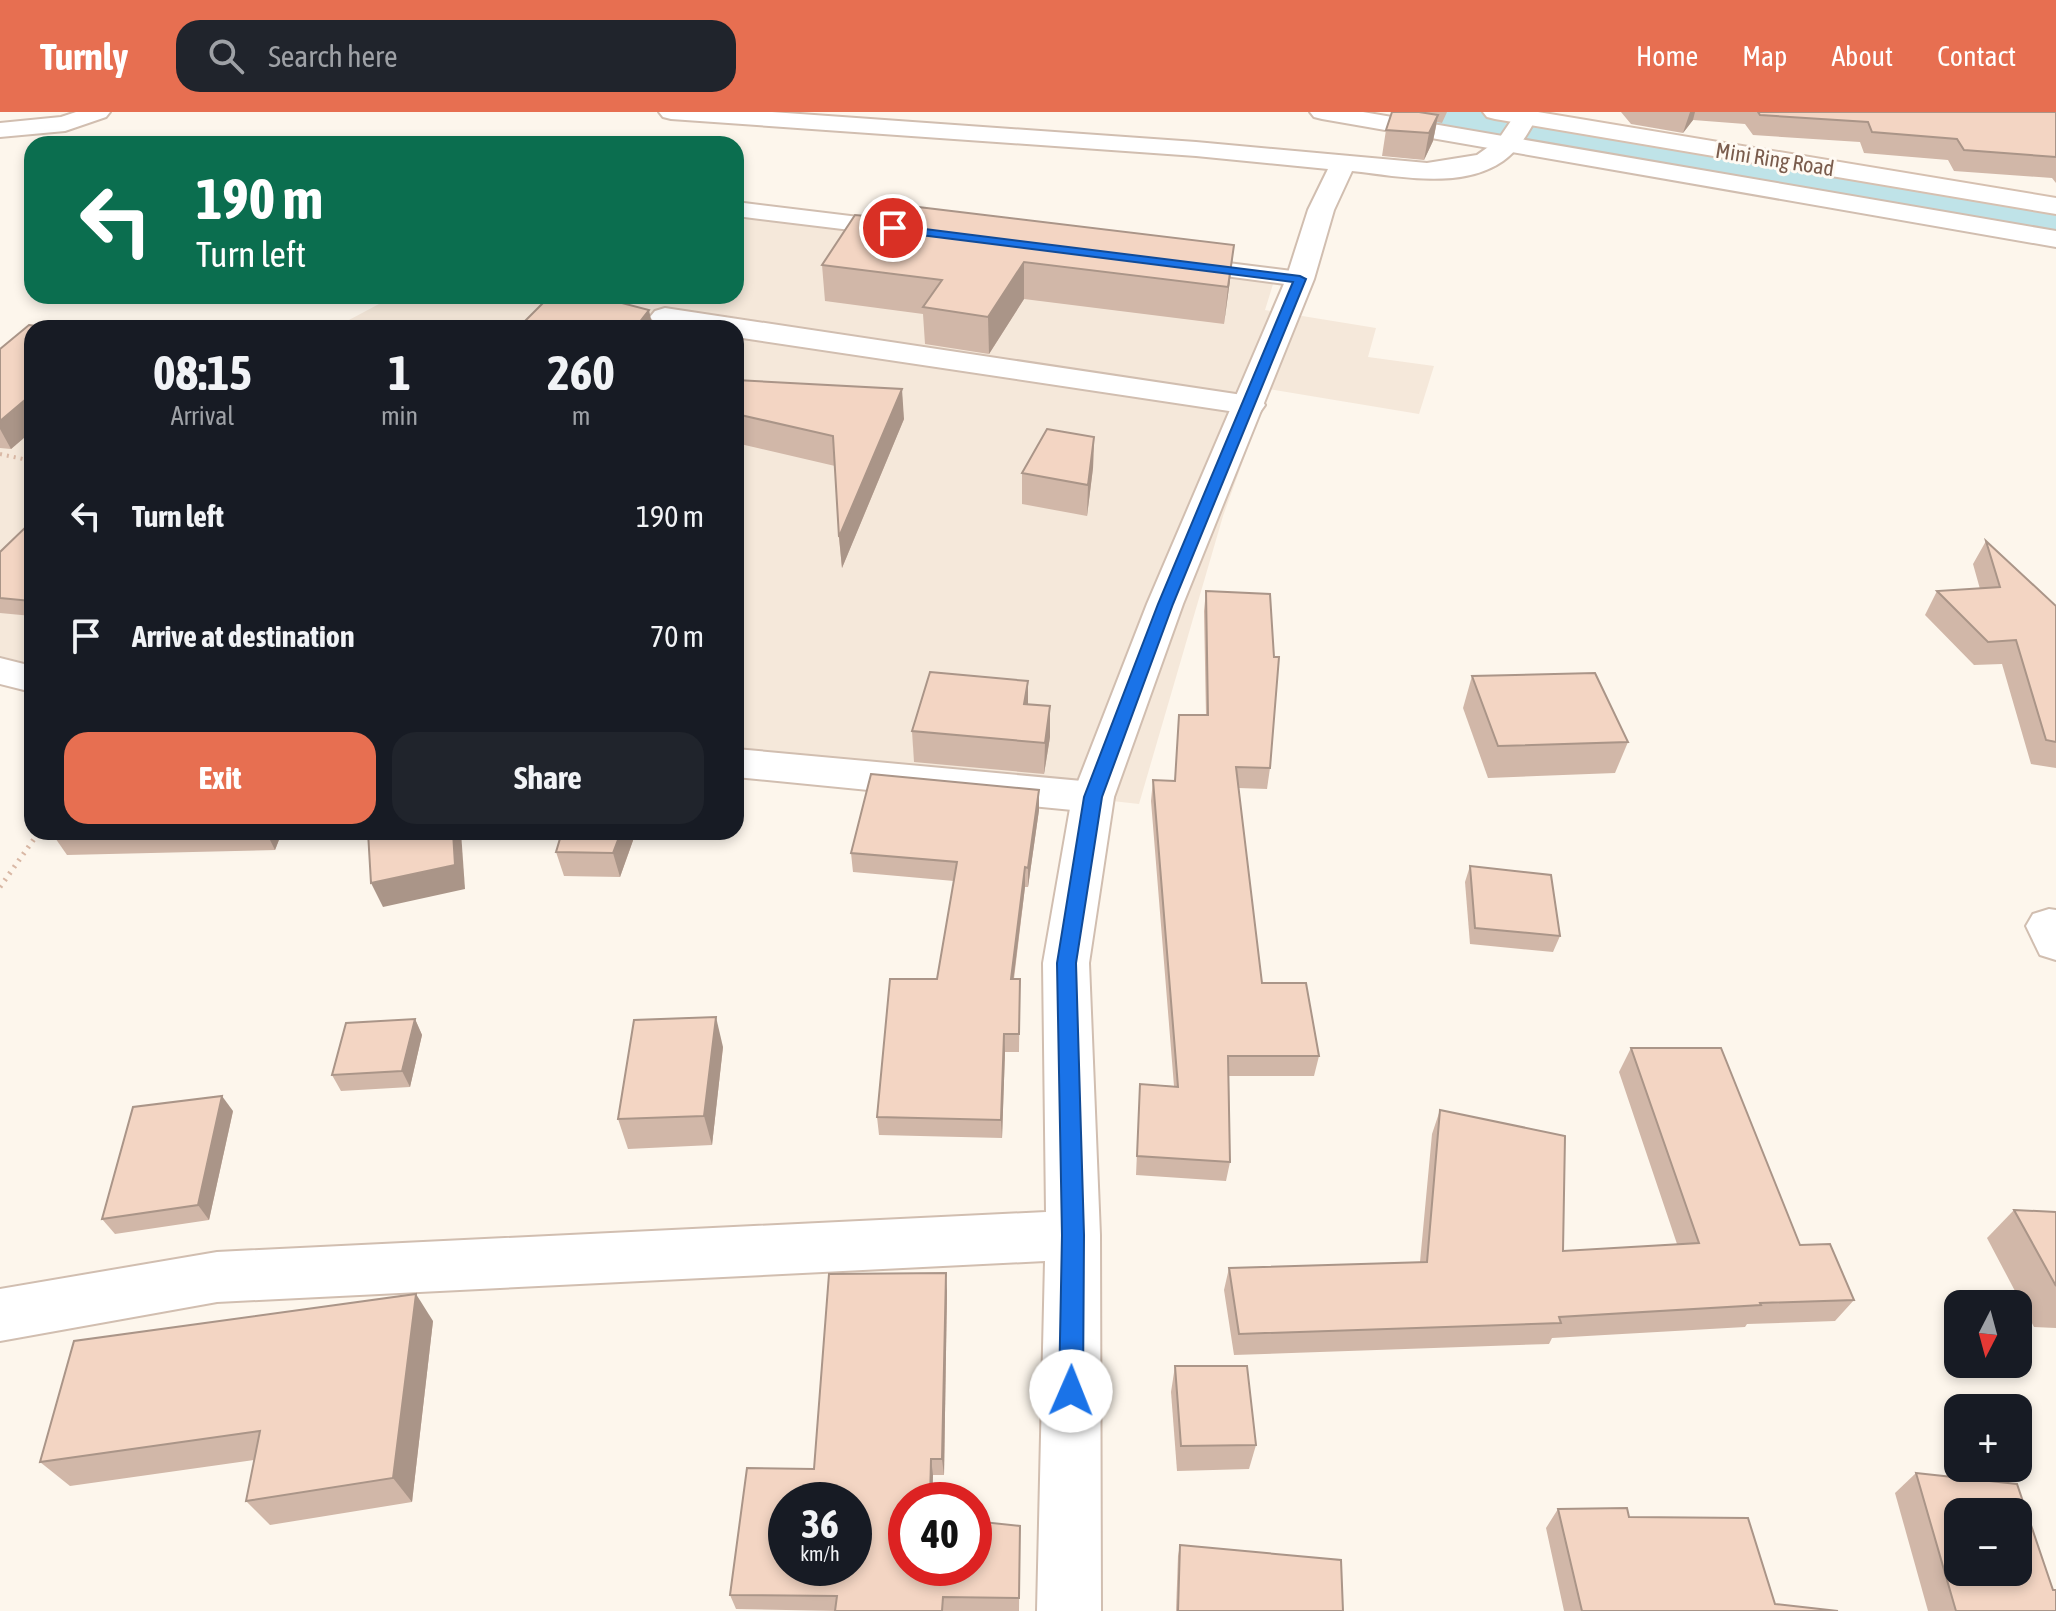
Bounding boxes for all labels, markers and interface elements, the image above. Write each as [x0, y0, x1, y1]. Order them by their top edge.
search box [176, 20, 736, 92]
icon: search [204, 34, 248, 78]
text: Turnly [40, 35, 128, 78]
text: Search here [268, 39, 398, 73]
text: Home [1636, 40, 1698, 72]
text: Map [1742, 40, 1787, 72]
text: About [1831, 40, 1893, 72]
text: Contact [1937, 40, 2016, 72]
street label: Mini Ring Road [1714, 137, 1836, 181]
text: 190 m [196, 167, 323, 231]
icon: left [64, 168, 168, 272]
pin [859, 194, 927, 262]
icon: arrive [871, 206, 915, 250]
text: Turn left [196, 233, 306, 275]
text: 08:15 [153, 345, 252, 400]
text: 1 [388, 345, 411, 400]
text: 260 [547, 345, 615, 400]
text: Arrival [171, 401, 234, 431]
text: min [381, 401, 418, 431]
text: m [572, 401, 590, 431]
icon: left [64, 494, 108, 538]
text: Turn left [132, 499, 224, 533]
text: 190 m [636, 499, 704, 533]
icon: arrive [64, 614, 108, 658]
text: Arrive at destination [132, 619, 354, 653]
text: 70 m [650, 619, 704, 653]
button: Exit [64, 732, 376, 824]
button: Share [392, 732, 704, 824]
north arrow [1944, 1290, 2032, 1378]
map controls [1944, 1290, 2032, 1586]
position arrow [1029, 1349, 1113, 1433]
button: + [1944, 1394, 2032, 1482]
speed limit sign: 40 [888, 1482, 992, 1586]
button: − [1944, 1498, 2032, 1586]
text: 36 [801, 1501, 839, 1546]
text: km/h [800, 1542, 840, 1565]

